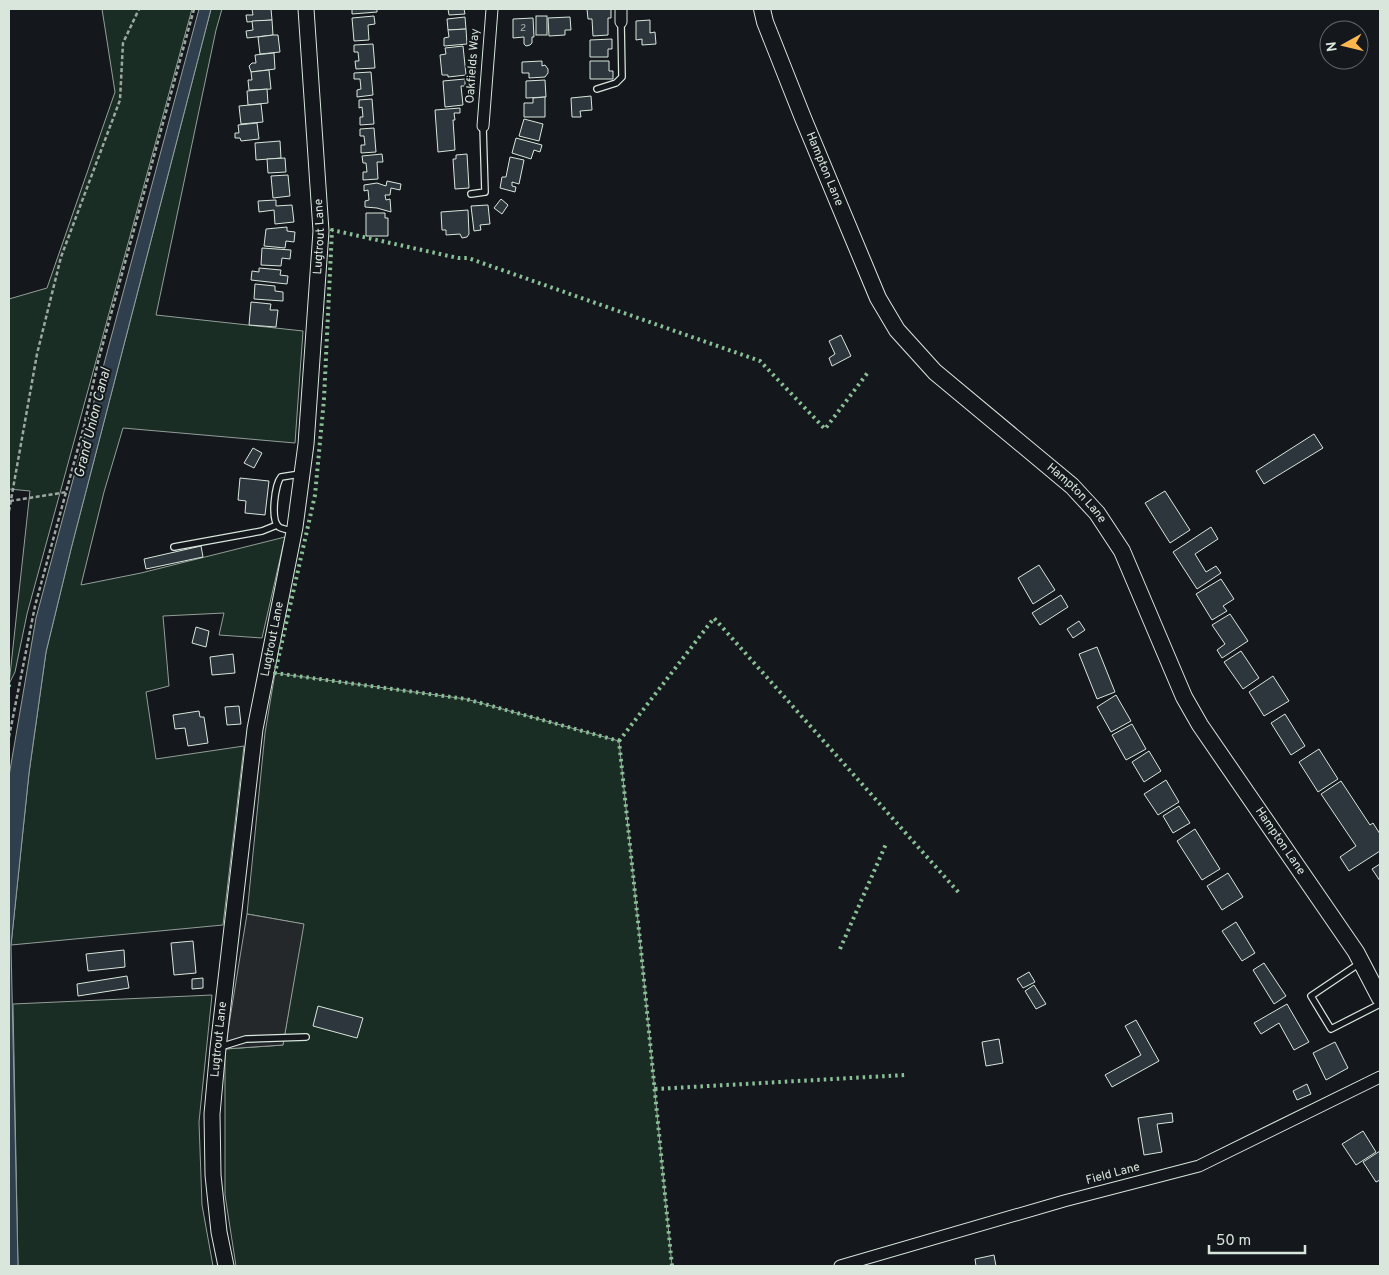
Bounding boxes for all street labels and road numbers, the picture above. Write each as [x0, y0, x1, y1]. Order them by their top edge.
street label: Oakfields Way [462, 28, 484, 104]
street label: Hampton Lane [802, 130, 847, 209]
street label: Lugtrout Lane [310, 198, 329, 275]
street label: Hampton Lane [1043, 460, 1110, 527]
street label: Lugtrout Lane [258, 600, 288, 678]
street label: Hampton Lane [1251, 804, 1309, 878]
street label: Lugtrout Lane [207, 1001, 231, 1078]
street label: Field Lane [1084, 1159, 1142, 1189]

